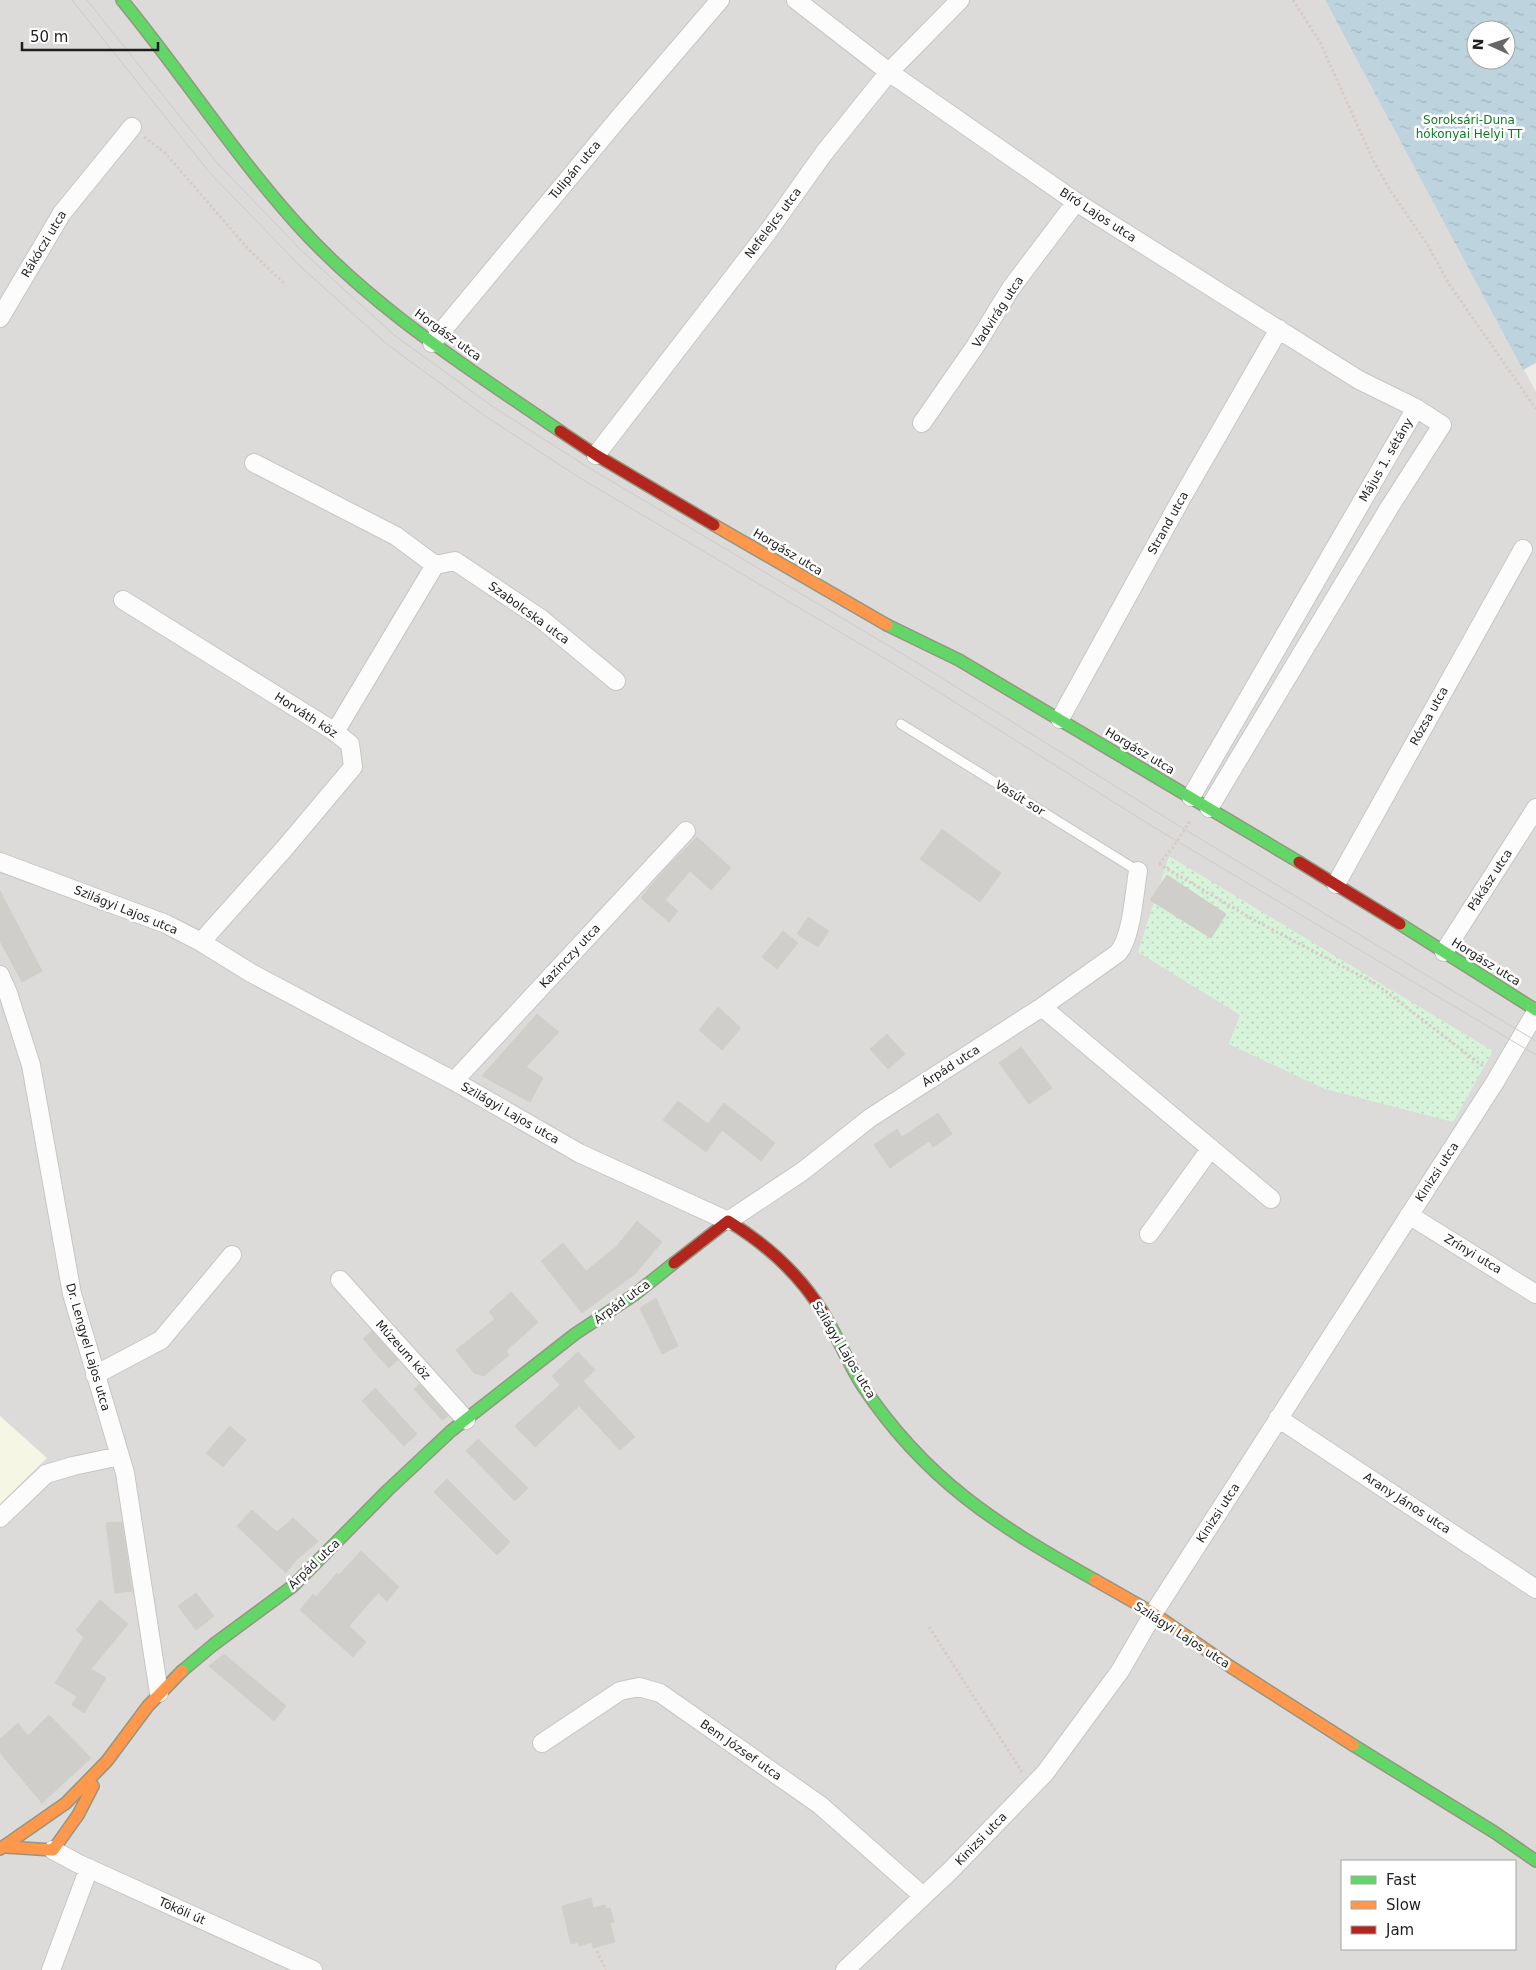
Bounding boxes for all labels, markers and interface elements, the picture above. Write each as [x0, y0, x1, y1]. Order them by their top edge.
scale bar [22, 20, 159, 52]
north arrow [1466, 20, 1516, 70]
text: 50 m [30, 28, 68, 46]
text: N [1470, 38, 1486, 51]
park label: Soroksári-Duna hókonyai Helyi TT [1416, 113, 1523, 141]
street label: Tulipán utca [546, 138, 604, 203]
street label: Nefelejcs utca [742, 185, 804, 261]
street label: Bíró Lajos utca [1057, 185, 1139, 245]
street label: Rákóczi utca [19, 208, 69, 280]
street label: Vadvirág utca [970, 274, 1026, 350]
street label: Horgász utca [412, 306, 484, 364]
street label: Május 1. sétány [1356, 416, 1416, 504]
street label: Strand utca [1145, 489, 1191, 557]
street label: Horgász utca [751, 526, 825, 578]
street label: Szabolcska utca [486, 579, 572, 647]
street label: Rózsa utca [1407, 684, 1451, 748]
street label: Horváth köz [272, 690, 340, 740]
street label: Horgász utca [1103, 725, 1177, 777]
street label: Vasút sor [993, 777, 1047, 819]
street label: Pákász utca [1465, 847, 1515, 913]
street label: Szilágyi Lajos utca [72, 883, 180, 937]
street label: Kazinczy utca [537, 921, 603, 991]
street label: Horgász utca [1449, 935, 1523, 989]
street label: Árpád utca [919, 1041, 982, 1090]
street label: Szilágyi Lajos utca [458, 1079, 562, 1147]
street label: Kinizsi utca [1413, 1140, 1461, 1204]
street label: Zrínyi utca [1442, 1231, 1504, 1277]
street label: Árpád utca [591, 1276, 653, 1327]
street label: Dr. Lengyel Lajos utca [63, 1281, 113, 1413]
street label: Szilágyi Lajos utca [809, 1299, 879, 1401]
street label: Múzeum köz [373, 1317, 433, 1383]
street label: Arany János utca [1361, 1470, 1453, 1536]
street label: Kinizsi utca [1194, 1481, 1242, 1545]
street label: Árpád utca [285, 1535, 343, 1592]
street label: Szilágyi Lajos utca [1132, 1599, 1232, 1671]
street label: Bem József utca [698, 1717, 784, 1783]
street label: Kinizsi utca [952, 1810, 1010, 1868]
legend [1341, 1860, 1516, 1950]
text: Fast [1386, 1871, 1416, 1889]
street label: Tököli út [156, 1894, 208, 1928]
text: Slow [1386, 1896, 1421, 1914]
text: Jam [1385, 1921, 1414, 1939]

